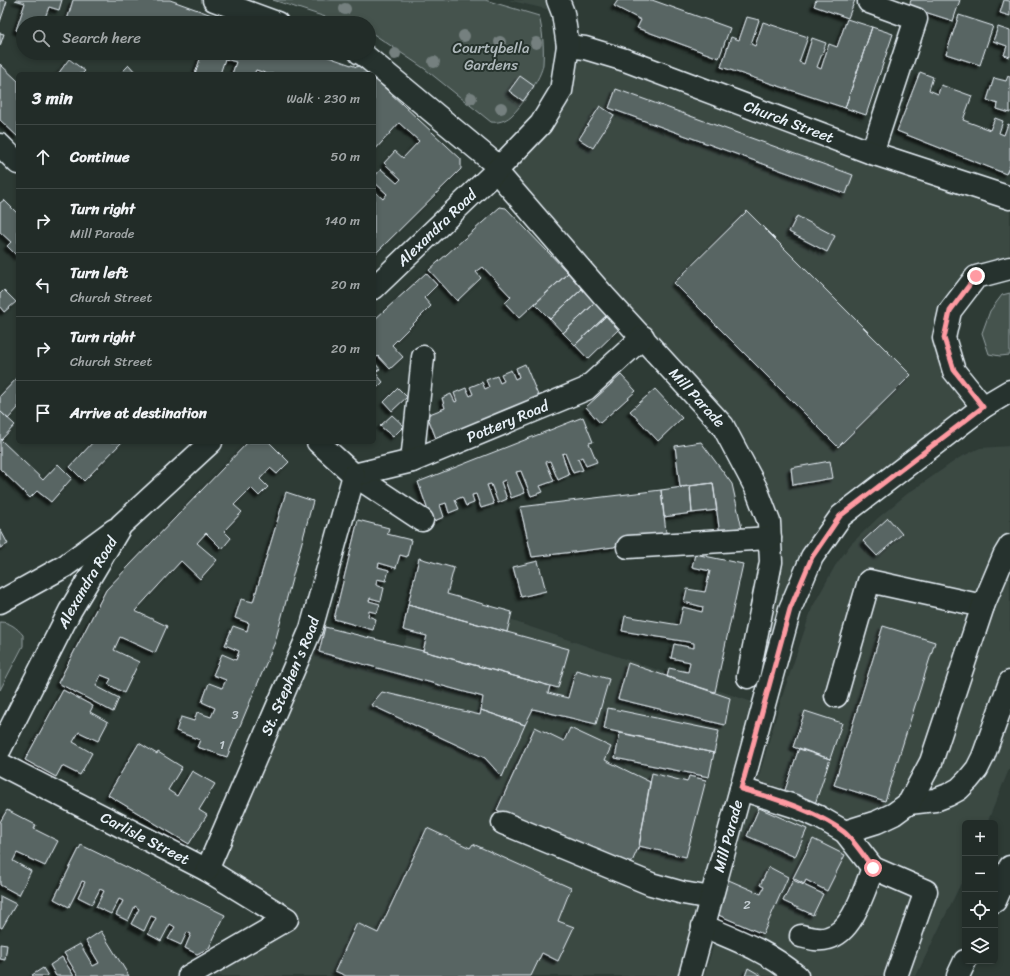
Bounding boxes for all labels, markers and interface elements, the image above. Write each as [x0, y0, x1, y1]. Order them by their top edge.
search box [16, 16, 376, 60]
text: Search here [62, 25, 141, 51]
icon: search [30, 27, 52, 49]
park label: Courtybella Gardens [453, 35, 530, 78]
text: 3 min [32, 83, 73, 113]
text: Walk · 230 m [286, 87, 360, 110]
street label: Church Street [740, 93, 838, 151]
text: Continue [70, 144, 130, 170]
text: 50 m [330, 145, 360, 168]
icon: ahead [32, 146, 54, 168]
street label: Alexandra Road [390, 182, 484, 273]
text: Turn right [70, 196, 135, 222]
text: 140 m [325, 209, 360, 232]
icon: right [32, 210, 54, 232]
text: Mill Parade [70, 222, 135, 245]
text: Turn left [70, 260, 128, 286]
route end [967, 267, 985, 285]
text: 20 m [331, 273, 360, 296]
icon: left [32, 274, 54, 296]
text: Church Street [70, 286, 152, 309]
text: Turn right [70, 324, 135, 350]
text: 20 m [331, 337, 360, 360]
icon: right [32, 338, 54, 360]
text: Church Street [70, 350, 152, 373]
street label: Mill Parade [662, 361, 732, 434]
street label: Pottery Road [462, 392, 554, 450]
text: Arrive at destination [70, 400, 207, 426]
icon: arrive [32, 402, 54, 424]
street label: Alexandra Road [50, 531, 125, 634]
street label: St. Stephen's Road [253, 613, 327, 740]
house number: 3 [231, 703, 239, 726]
house number: 1 [219, 733, 225, 756]
street label: Mill Parade [706, 796, 751, 875]
street label: Carlisle Street [96, 805, 195, 872]
map controls [962, 820, 998, 964]
button: + [962, 820, 998, 856]
button: − [962, 856, 998, 892]
route start [864, 859, 882, 877]
button: locate [962, 892, 998, 928]
house number: 2 [743, 893, 751, 916]
button: layers [962, 928, 998, 964]

